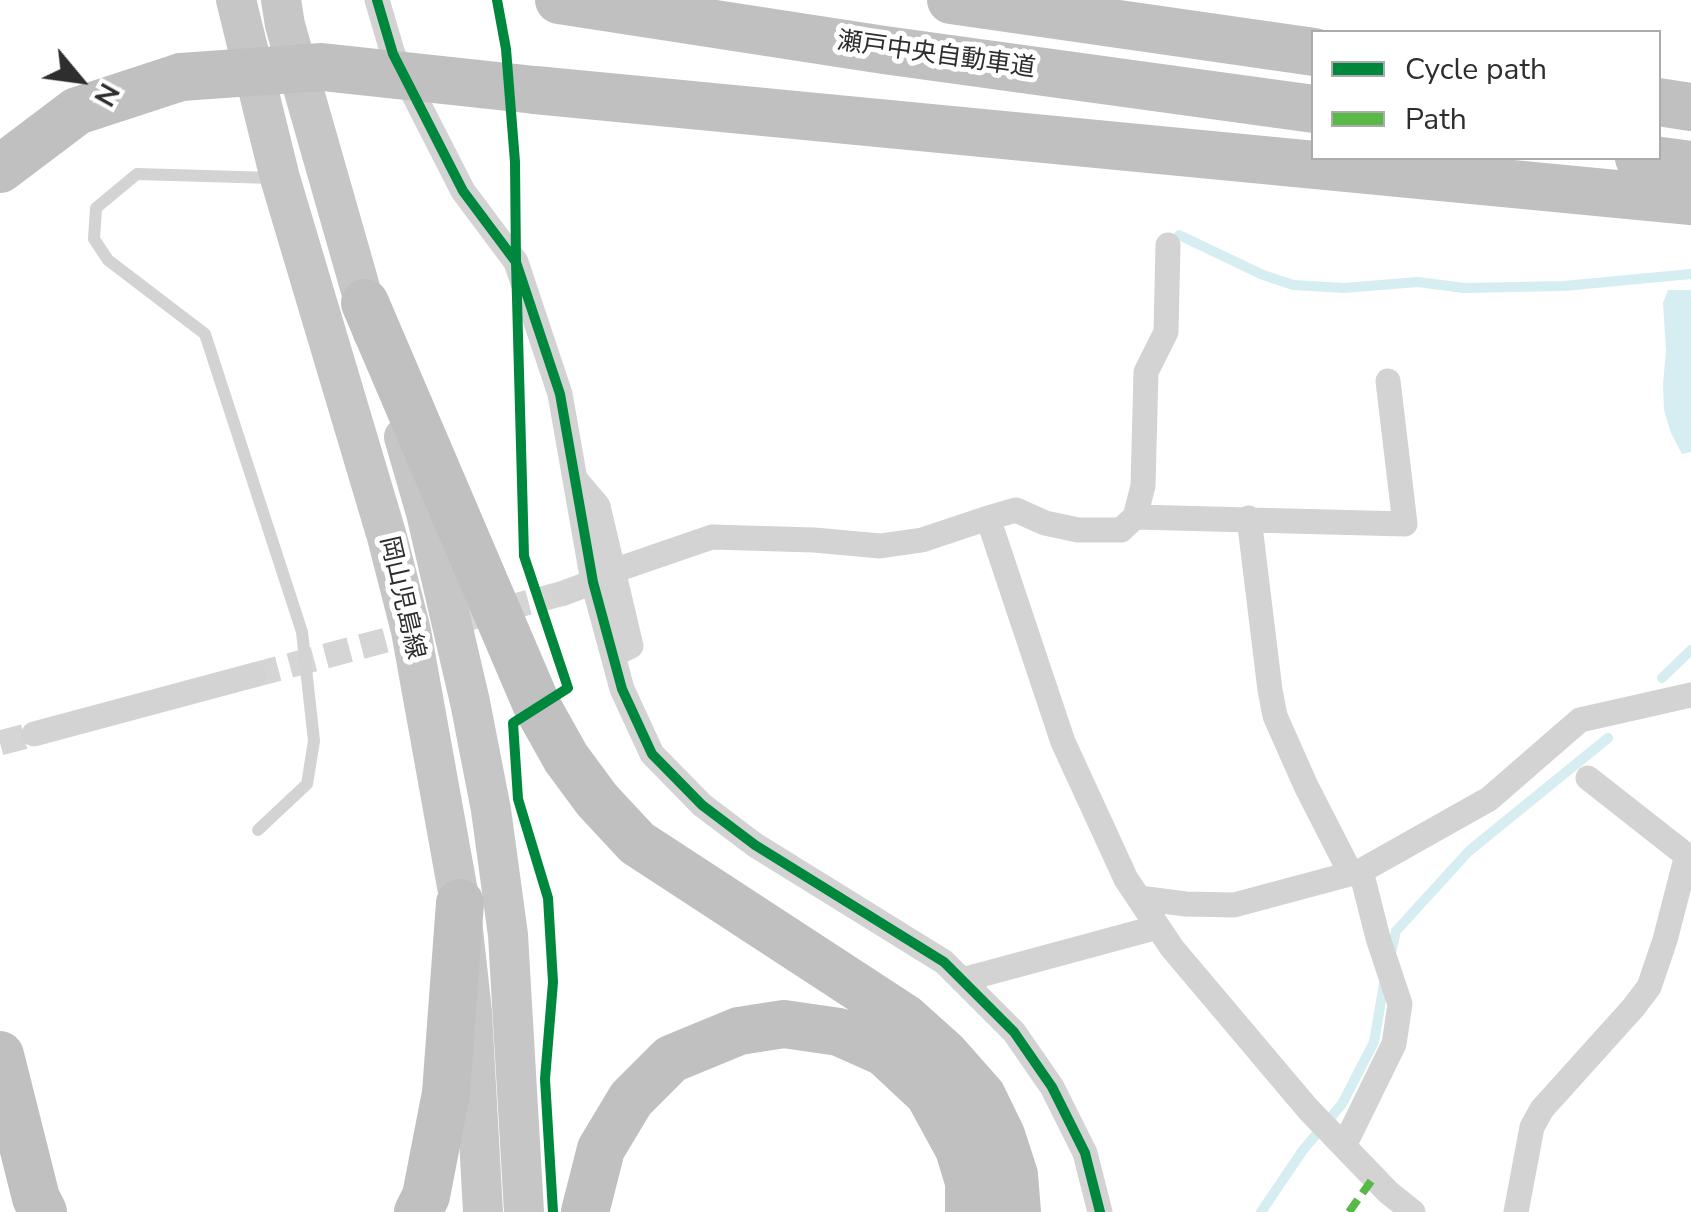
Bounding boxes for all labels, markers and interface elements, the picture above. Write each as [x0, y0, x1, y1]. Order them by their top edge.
street label: 瀬戸中央自動車道 [835, 27, 1037, 85]
north arrow [30, 30, 130, 130]
legend [1311, 30, 1661, 160]
text: Cycle path [1405, 49, 1547, 90]
text: N [85, 76, 128, 113]
text: Path [1405, 99, 1467, 140]
street label: 岡山児島線 [372, 534, 430, 662]

